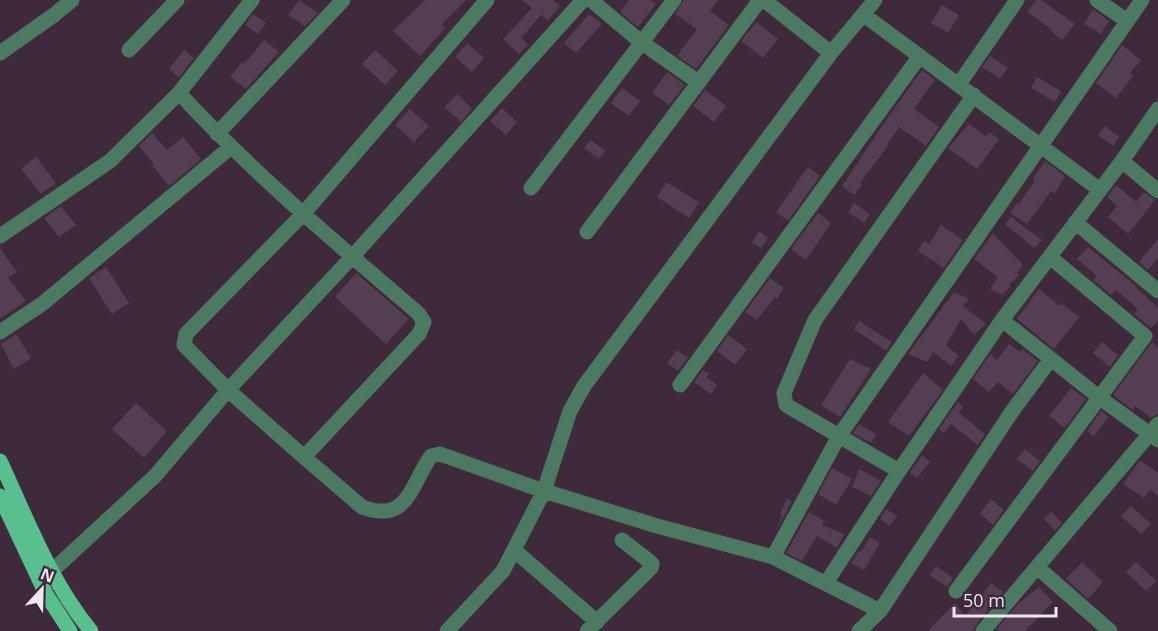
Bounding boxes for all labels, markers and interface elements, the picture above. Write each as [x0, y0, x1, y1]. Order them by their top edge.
north arrow [12, 559, 72, 619]
text: N [37, 562, 58, 588]
scale bar [954, 580, 1056, 618]
text: 50 m [963, 588, 1005, 612]

